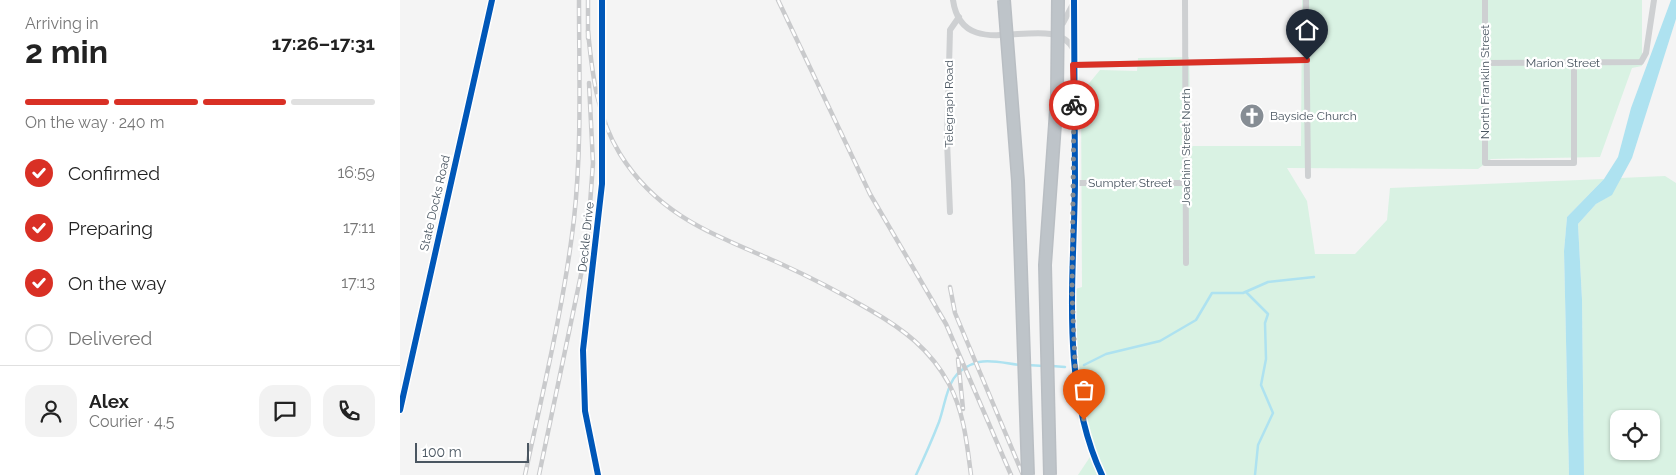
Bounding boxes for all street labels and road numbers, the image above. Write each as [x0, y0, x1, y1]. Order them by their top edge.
street label: North Franklin Street [1478, 25, 1492, 139]
street label: Marion Street [1526, 56, 1600, 70]
street label: Telegraph Road [942, 60, 956, 148]
street label: Joachim Street North [1179, 88, 1193, 206]
street label: State Docks Road [417, 154, 453, 252]
street label: Sumpter Street [1088, 176, 1172, 190]
street label: Deckle Drive [575, 201, 597, 273]

